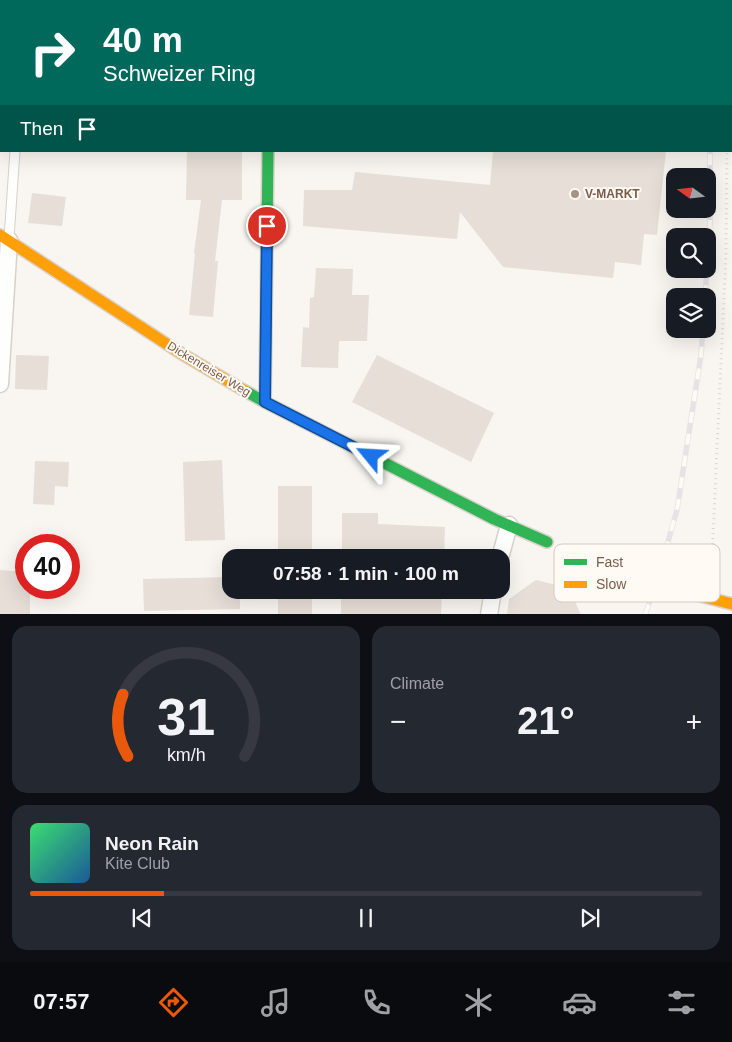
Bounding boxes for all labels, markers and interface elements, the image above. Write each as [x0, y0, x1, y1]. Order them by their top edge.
icon: right [20, 20, 85, 85]
text: 40 m [103, 20, 183, 59]
text: Schweizer Ring [103, 61, 256, 86]
icon: arrive [73, 115, 101, 143]
text: Then [20, 118, 63, 139]
north arrow [666, 168, 716, 218]
map controls [666, 168, 716, 338]
place label: V-MARKT [585, 187, 640, 201]
marker: V-MARKT [569, 188, 581, 200]
pin [246, 205, 288, 247]
icon: arrive [253, 212, 281, 240]
button: search [666, 228, 716, 278]
button: layers [666, 288, 716, 338]
street label: Dickenreiser Weg [165, 339, 253, 399]
position arrow [344, 429, 396, 481]
speed limit sign: 40 [15, 534, 80, 599]
legend [554, 544, 720, 602]
text: Fast [596, 554, 623, 570]
text: 07:58 · 1 min · 100 m [273, 563, 459, 584]
text: Slow [596, 576, 627, 592]
text: Climate [390, 675, 444, 692]
text: 31 [157, 688, 215, 746]
text: 21° [517, 700, 575, 742]
text: − [390, 706, 406, 737]
text: + [686, 706, 702, 737]
text: km/h [167, 745, 205, 765]
text: Neon Rain [105, 833, 199, 854]
text: Kite Club [105, 855, 170, 872]
icon: previous [128, 904, 156, 932]
icon: pause [352, 904, 380, 932]
icon: next [576, 904, 604, 932]
icon: directions [156, 985, 191, 1020]
icon: music [258, 985, 293, 1020]
icon: phone [359, 985, 394, 1020]
icon: climate [461, 985, 496, 1020]
icon: car [562, 985, 597, 1020]
icon: filters [664, 985, 699, 1020]
text: 07:57 [33, 989, 90, 1014]

